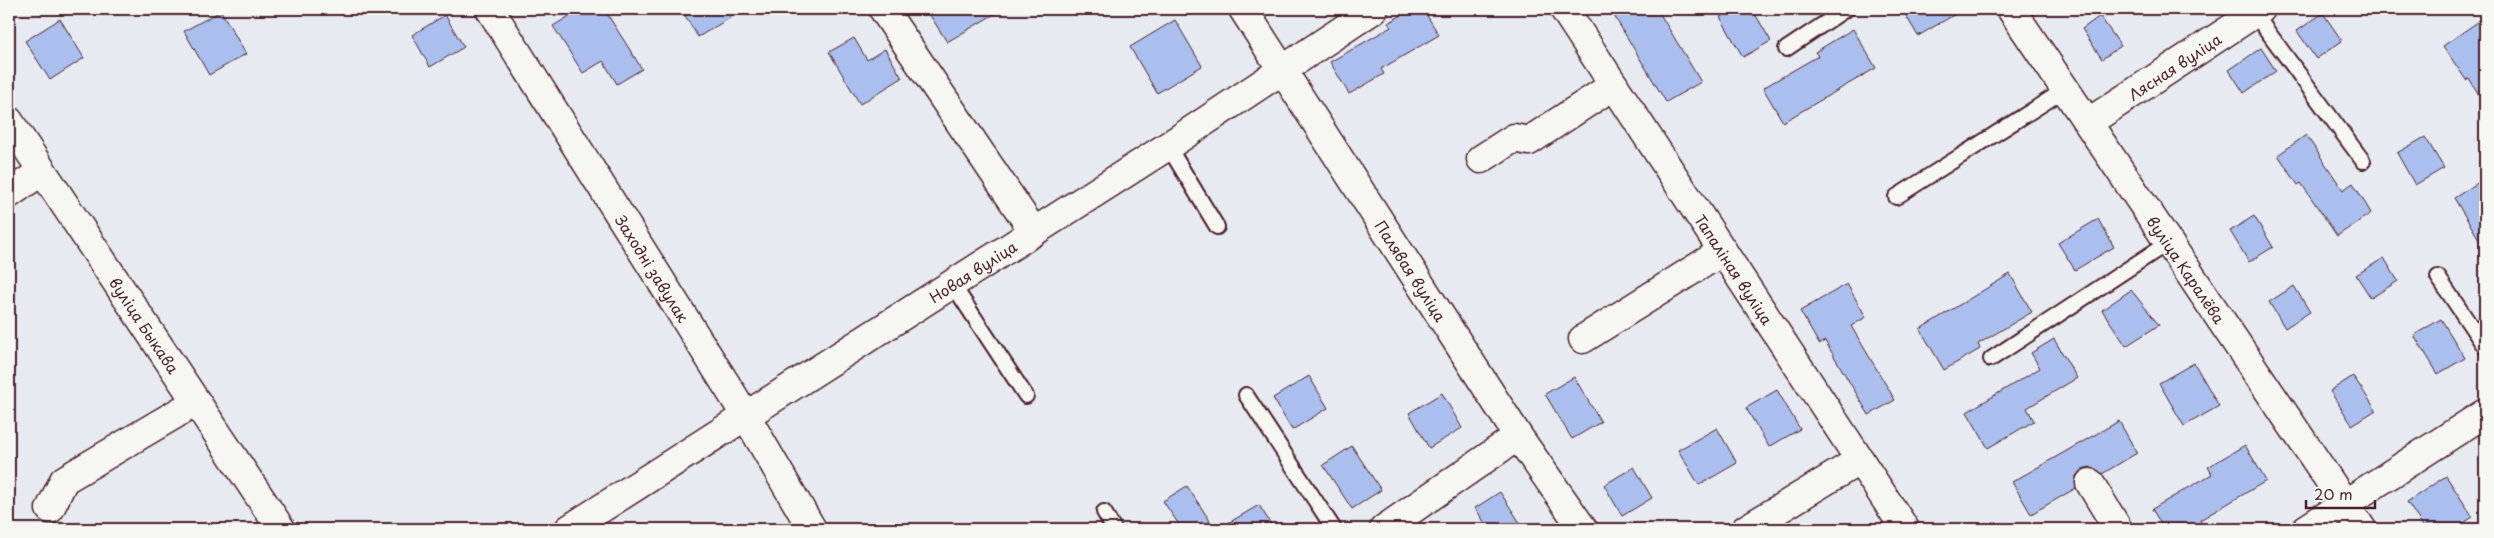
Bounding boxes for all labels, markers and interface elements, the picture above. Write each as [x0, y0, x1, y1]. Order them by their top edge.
street label: Лясная вуліца [2123, 26, 2226, 105]
street label: Тапаліная вуліца [1690, 209, 1780, 330]
street label: Заходні завулак [610, 210, 695, 326]
street label: вуліца Каралёва [2142, 211, 2232, 328]
street label: Палявая вуліца [1370, 215, 1453, 326]
street label: Новая вуліца [924, 234, 1022, 308]
street label: вуліца Быкава [104, 272, 186, 378]
scale bar [2306, 478, 2375, 510]
text: 20 m [2314, 482, 2353, 505]

